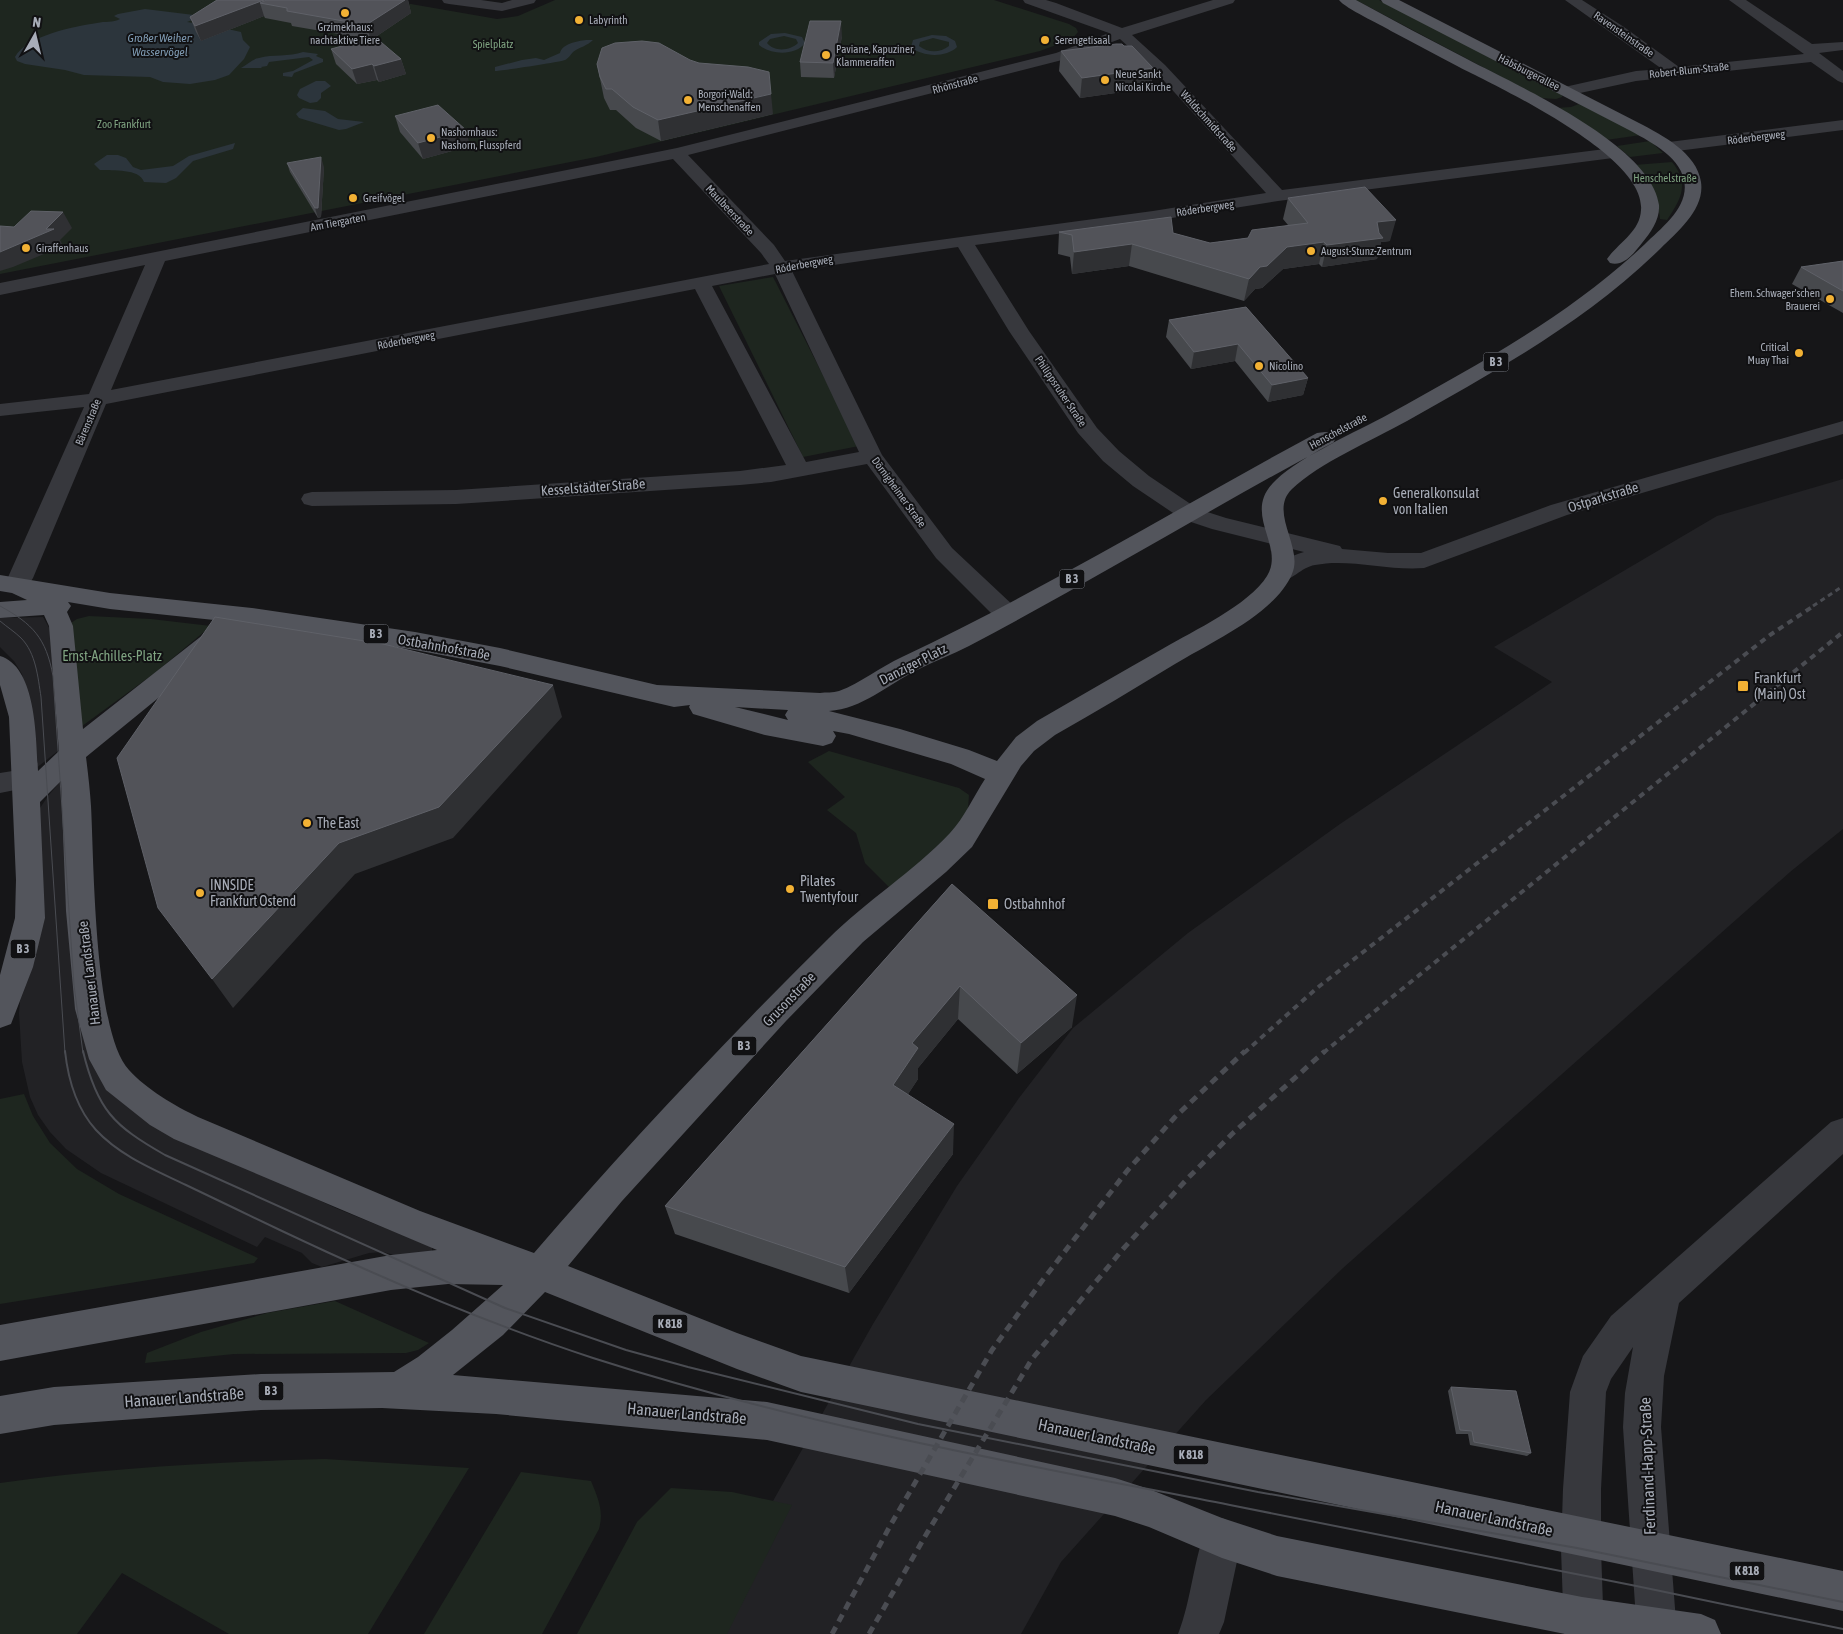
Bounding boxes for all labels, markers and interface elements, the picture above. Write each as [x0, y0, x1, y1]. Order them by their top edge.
marker: Grzimekhaus: nachtaktive Tiere [339, 7, 351, 19]
street label: Ravensteinstraße [1592, 9, 1656, 59]
north arrow [10, 10, 60, 60]
text: N [32, 14, 42, 31]
marker: Labyrinth [573, 14, 585, 26]
place label: Labyrinth [589, 14, 628, 26]
place label: Grzimekhaus: nachtaktive Tiere [310, 21, 380, 46]
water label: Großer Weiher: Wasservögel [128, 31, 192, 59]
marker: Serengetisaal [1039, 34, 1051, 46]
place label: Serengetisaal [1055, 34, 1111, 46]
park label: Spielplatz [473, 38, 513, 50]
place label: Paviane, Kapuziner, Klammeraffen [836, 43, 915, 68]
marker: Paviane, Kapuziner, Klammeraffen [820, 49, 832, 61]
street label: Habsburgerallee [1496, 51, 1562, 93]
street label: Robert-Blum-Straße [1649, 60, 1729, 80]
place label: Neue Sankt Nicolai Kirche [1115, 68, 1171, 93]
street label: Rhönstraße [931, 72, 979, 96]
marker: Neue Sankt Nicolai Kirche [1099, 74, 1111, 86]
place label: Borgori-Wald: Menschenaffen [698, 88, 761, 113]
street label: Waldschmidtstraße [1178, 88, 1240, 154]
marker: Borgori-Wald: Menschenaffen [682, 94, 694, 106]
park label: Zoo Frankfurt [97, 118, 151, 130]
place label: Nashornhaus: Nashorn, Flusspferd [441, 126, 521, 151]
street label: Röderbergweg [1726, 127, 1786, 146]
marker: Nashornhaus: Nashorn, Flusspferd [425, 132, 437, 144]
park label: Henschelstraße [1633, 172, 1697, 184]
street label: Maulbeerstraße [704, 182, 756, 238]
marker: Greifvögel [347, 192, 359, 204]
place label: Greifvögel [363, 192, 405, 204]
street label: Röderbergweg [1175, 197, 1235, 218]
street label: Am Tiergarten [309, 211, 367, 233]
marker: Giraffenhaus [20, 242, 32, 254]
place label: Giraffenhaus [36, 242, 89, 254]
marker: August-Stunz-Zentrum [1305, 245, 1317, 257]
place label: August-Stunz-Zentrum [1321, 245, 1412, 257]
street label: Röderbergweg [774, 253, 834, 275]
place label: Ehem. Schwager'schen Brauerei [1730, 287, 1820, 312]
marker: Ehem. Schwager'schen Brauerei [1824, 293, 1836, 305]
street label: Röderbergweg [376, 329, 436, 351]
place label: Critical Muay Thai [1748, 341, 1789, 366]
marker: Critical Muay Thai [1793, 347, 1805, 359]
road number: B 3 [1484, 352, 1508, 372]
street label: Philippsruher Straße [1033, 353, 1089, 429]
marker: Nicolino [1253, 360, 1265, 372]
place label: Nicolino [1269, 360, 1303, 372]
street label: Bärenstraße [73, 397, 103, 447]
street label: Henschelstraße [1307, 411, 1369, 451]
street label: Dörnigheimer Straße [870, 455, 928, 529]
street label: Kesselstädter Straße [540, 475, 646, 499]
street label: Ostparkstraße [1566, 479, 1640, 515]
place label: Generalkonsulat von Italien [1393, 485, 1479, 517]
marker: Generalkonsulat von Italien [1377, 495, 1389, 507]
road number: B 3 [1060, 570, 1084, 588]
road number: B 3 [364, 624, 388, 644]
street label: Ostbahnhofstraße [397, 631, 491, 663]
street label: Danziger Platz [877, 640, 949, 688]
park label: Ernst-Achilles-Platz [62, 648, 162, 664]
place label: Frankfurt (Main) Ost [1754, 670, 1806, 702]
marker: Frankfurt (Main) Ost [1736, 679, 1750, 693]
place label: The East [317, 815, 359, 831]
marker: The East [301, 817, 313, 829]
place label: Pilates Twentyfour [800, 873, 859, 905]
place label: INNSIDE Frankfurt Ostend [210, 877, 296, 909]
marker: Pilates Twentyfour [784, 883, 796, 895]
marker: INNSIDE Frankfurt Ostend [194, 887, 206, 899]
place label: Ostbahnhof [1004, 896, 1065, 912]
marker: Ostbahnhof [986, 897, 1000, 911]
street label: Hanauer Landstraße [75, 920, 103, 1026]
road number: B 3 [10, 940, 36, 959]
street label: Grusonstraße [759, 969, 819, 1029]
road number: B 3 [732, 1036, 756, 1056]
road number: K 818 [652, 1315, 688, 1334]
road number: B 3 [258, 1382, 284, 1400]
street label: Hanauer Landstraße [124, 1384, 244, 1410]
street label: Ferdinand-Happ-Straße [1636, 1397, 1659, 1535]
street label: Hanauer Landstraße [627, 1399, 747, 1427]
street label: Hanauer Landstraße [1037, 1415, 1157, 1457]
road number: K 818 [1174, 1446, 1208, 1464]
street label: Hanauer Landstraße [1434, 1497, 1554, 1539]
road number: K 818 [1730, 1562, 1764, 1580]

